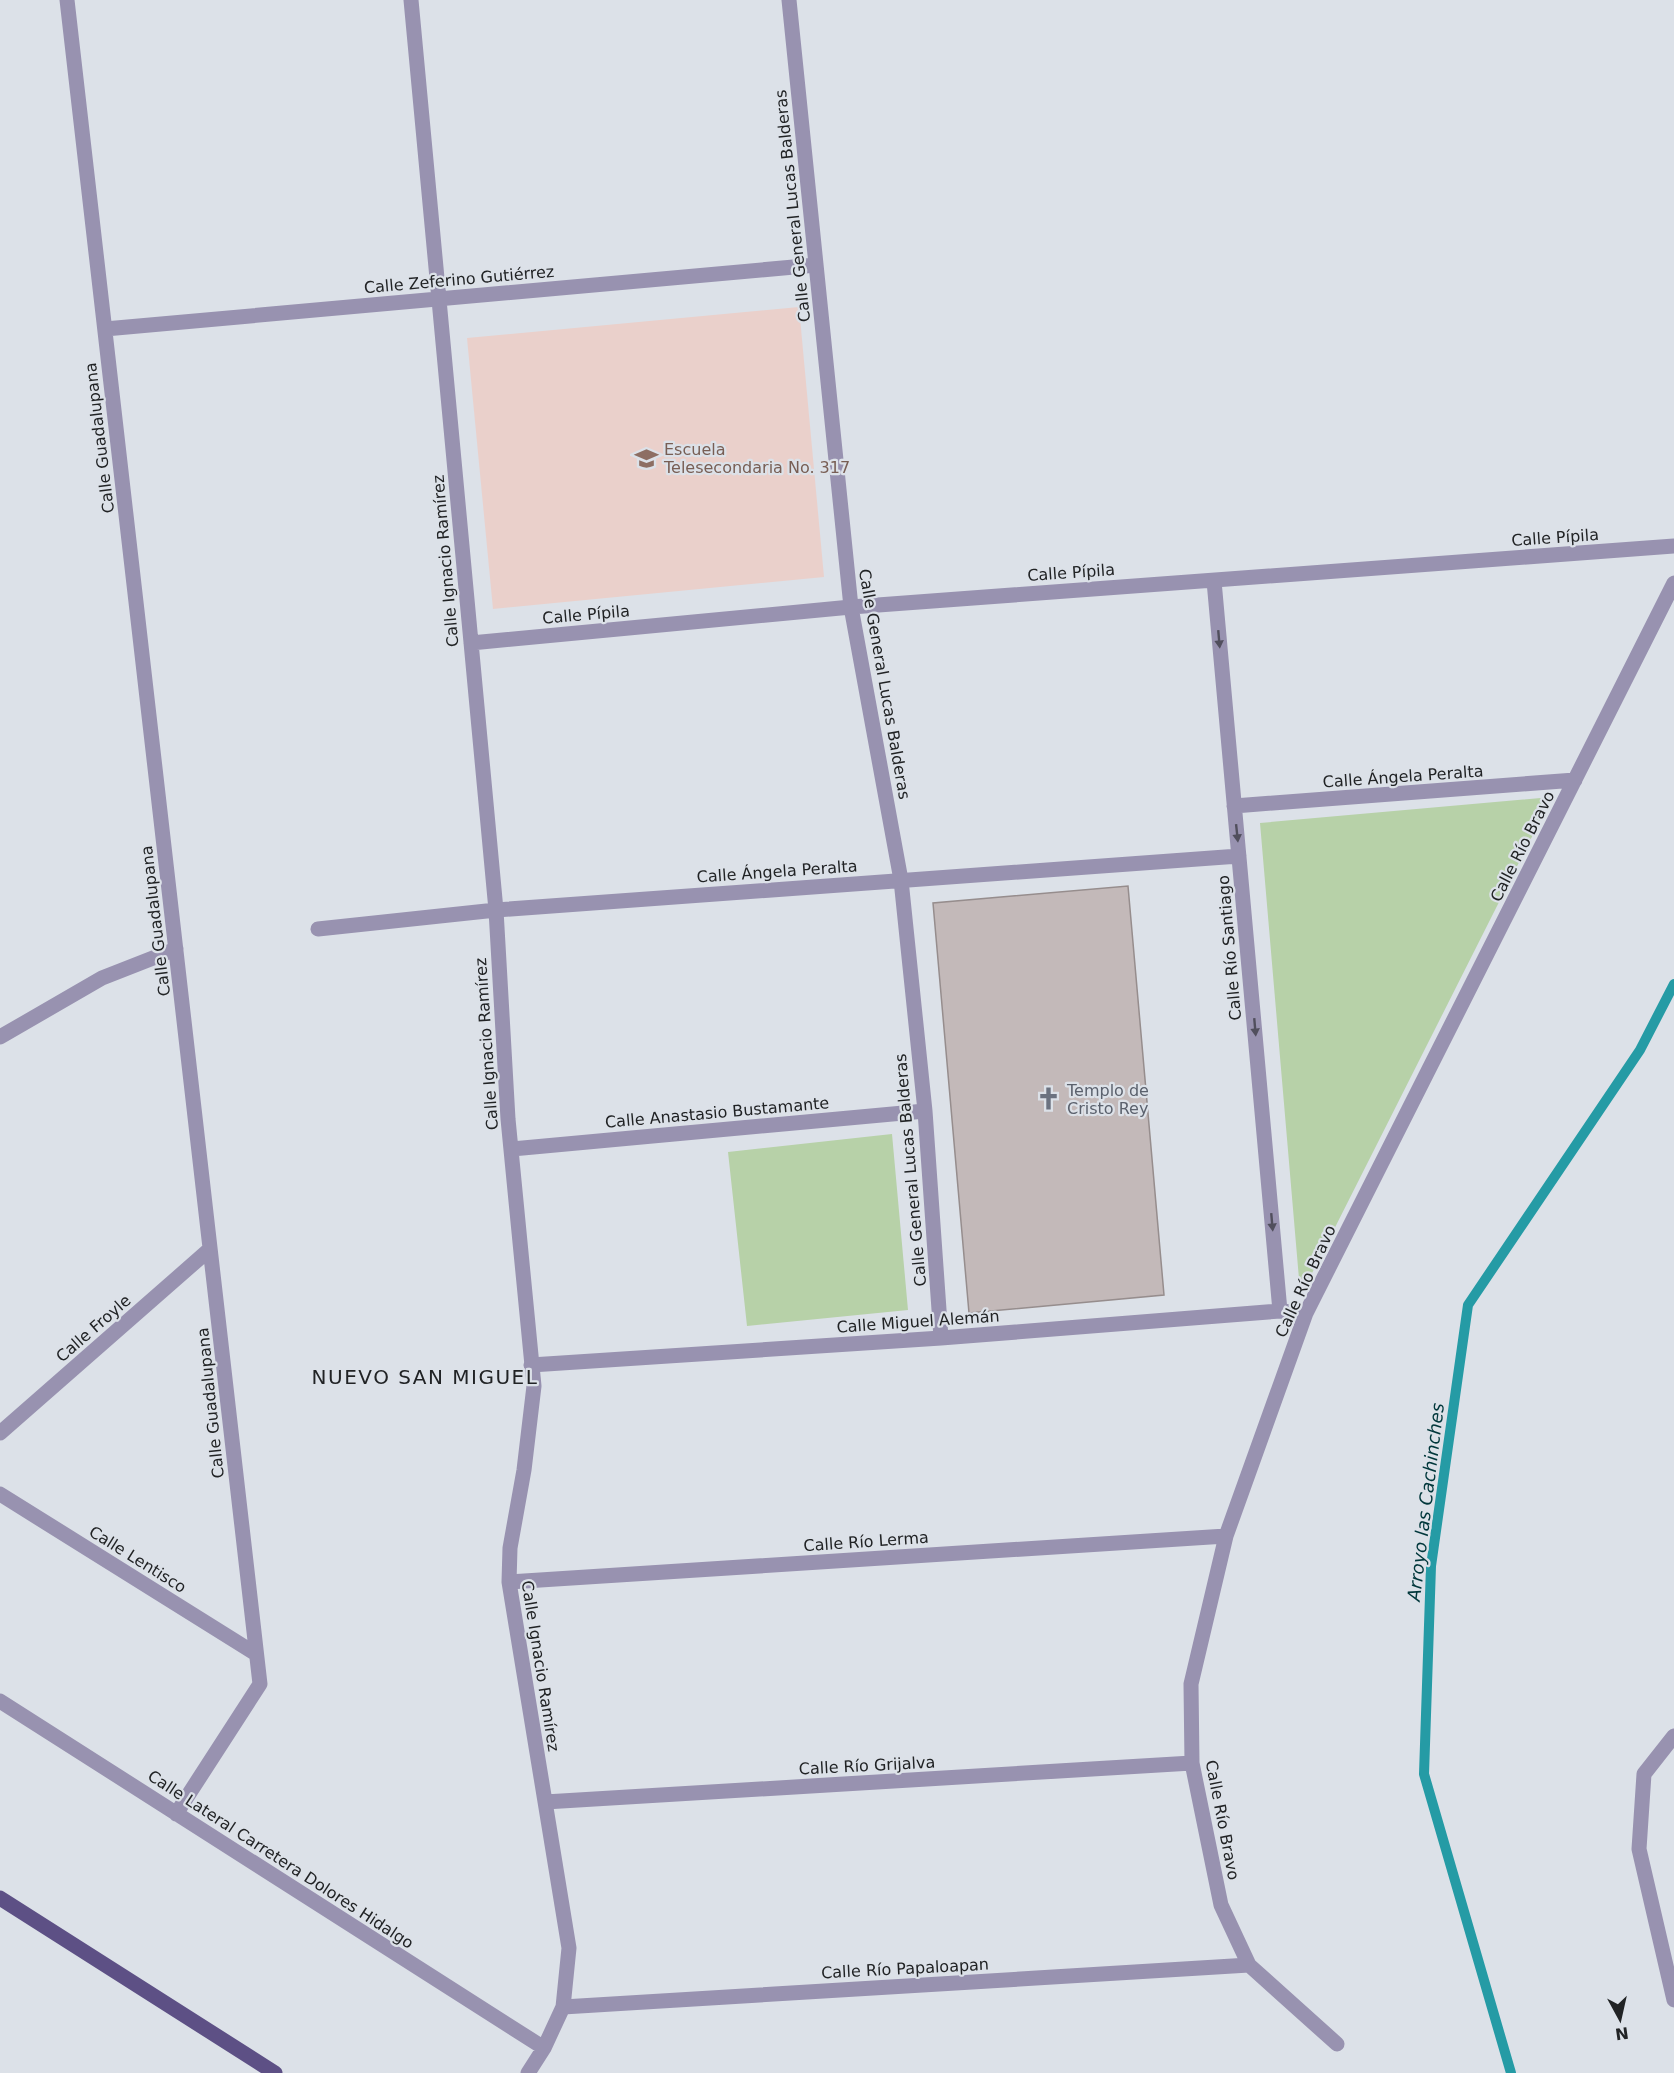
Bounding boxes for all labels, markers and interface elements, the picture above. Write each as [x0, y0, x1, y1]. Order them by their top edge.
street label: Calle General Lucas Balderas [771, 89, 814, 323]
street label: Calle Zeferino Gutiérrez [363, 262, 555, 297]
street label: Calle Guadalupana [81, 362, 118, 514]
place label: Escuela Telesecondaria No. 317 [663, 440, 850, 477]
school or university icon: Escuela Telesecondaria No. 317 [633, 445, 659, 471]
street label: Calle Ignacio Ramírez [429, 474, 462, 648]
street label: Calle Pípila [1511, 525, 1599, 550]
street label: Calle Pípila [1027, 560, 1115, 585]
street label: Calle General Lucas Balderas [855, 567, 914, 801]
street label: Calle Pípila [542, 601, 631, 628]
one-way arrow [1214, 630, 1224, 649]
street label: Calle Ángela Peralta [1322, 761, 1484, 792]
street label: Calle Río Bravo [1486, 788, 1559, 905]
one-way arrow [1232, 824, 1242, 843]
street label: Calle Guadalupana [137, 845, 174, 997]
street label: Calle Ángela Peralta [696, 856, 858, 887]
street label: Calle Río Santiago [1214, 874, 1245, 1021]
street label: Calle Ignacio Ramírez [471, 957, 502, 1131]
one-way arrow [1250, 1018, 1260, 1037]
street label: Calle General Lucas Balderas [891, 1053, 930, 1287]
place label: Templo de Cristo Rey [1066, 1081, 1149, 1118]
church icon: Templo de Cristo Rey [1036, 1086, 1062, 1112]
street label: Calle Anastasio Bustamante [604, 1093, 830, 1132]
one-way arrow [1267, 1212, 1277, 1231]
street label: Calle Río Bravo [1271, 1222, 1340, 1340]
street label: Calle Froyle [52, 1291, 135, 1366]
street label: Calle Miguel Alemán [836, 1306, 1000, 1337]
street label: Calle Guadalupana [193, 1327, 228, 1479]
district label: NUEVO SAN MIGUEL [312, 1365, 538, 1389]
water label: Arroyo las Cachinches [1403, 1402, 1448, 1603]
street label: Calle Lentisco [86, 1522, 190, 1597]
street label: Calle Río Lerma [803, 1528, 929, 1555]
street label: Calle Ignacio Ramírez [518, 1579, 563, 1753]
street label: Calle Río Grijalva [798, 1752, 936, 1779]
street label: Calle Río Bravo [1202, 1758, 1243, 1882]
street label: Calle Lateral Carretera Dolores Hidalgo [144, 1766, 417, 1953]
street label: Calle Río Papaloapan [821, 1955, 989, 1982]
north arrow [1590, 1989, 1650, 2049]
text: N [1614, 2023, 1630, 2044]

